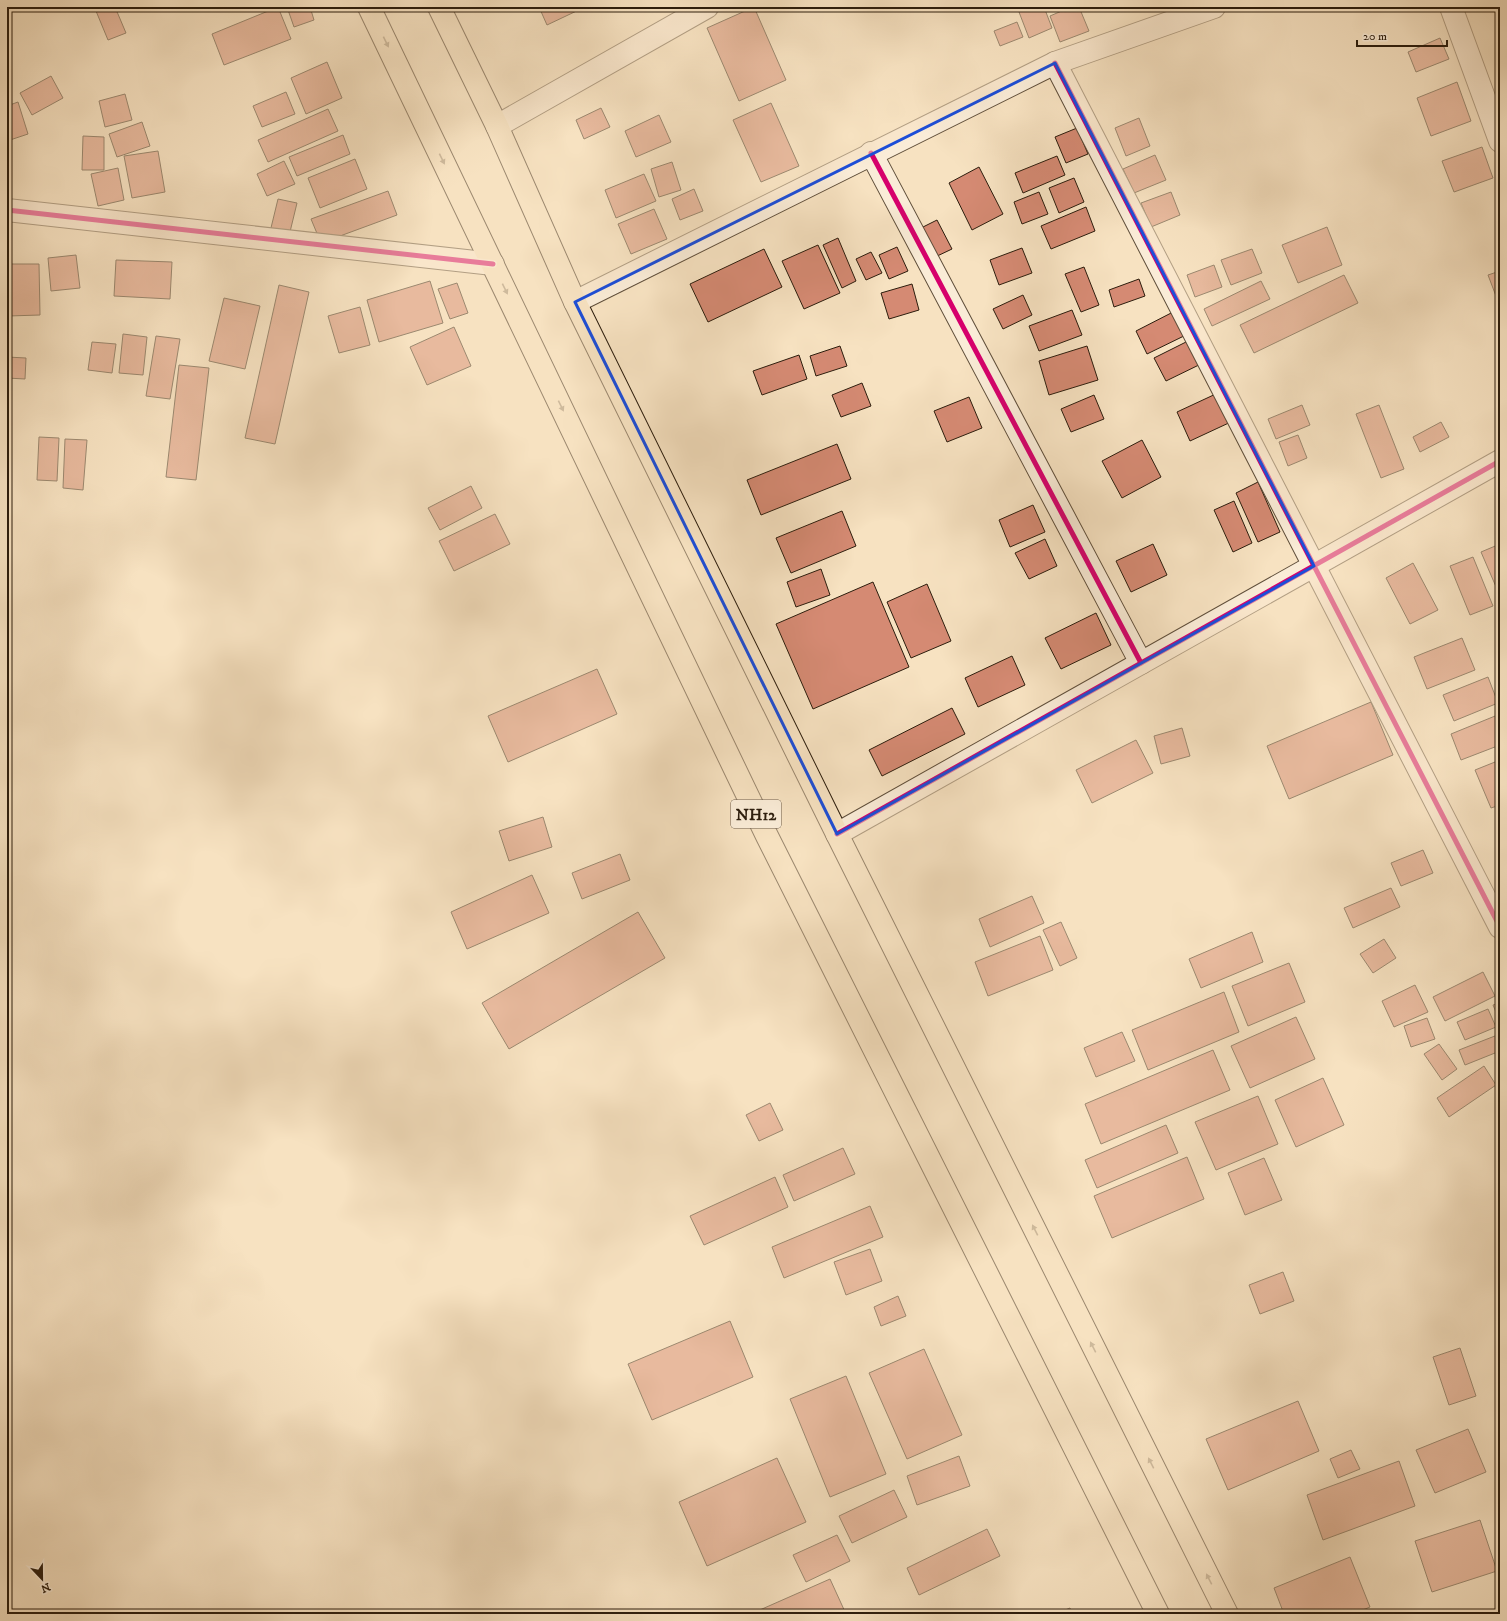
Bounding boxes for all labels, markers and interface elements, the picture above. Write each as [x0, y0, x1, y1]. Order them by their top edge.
scale bar [1357, 22, 1447, 48]
text: 20 m [1363, 29, 1387, 44]
one-way arrow [383, 36, 389, 48]
one-way arrow [439, 154, 445, 165]
one-way arrow [502, 283, 508, 295]
one-way arrow [558, 401, 564, 412]
road number: NH12 [731, 800, 781, 828]
one-way arrow [1032, 1225, 1038, 1236]
one-way arrow [1090, 1341, 1096, 1352]
one-way arrow [1148, 1457, 1154, 1469]
north arrow [22, 1559, 62, 1599]
one-way arrow [1206, 1573, 1213, 1585]
text: N [39, 1579, 52, 1596]

